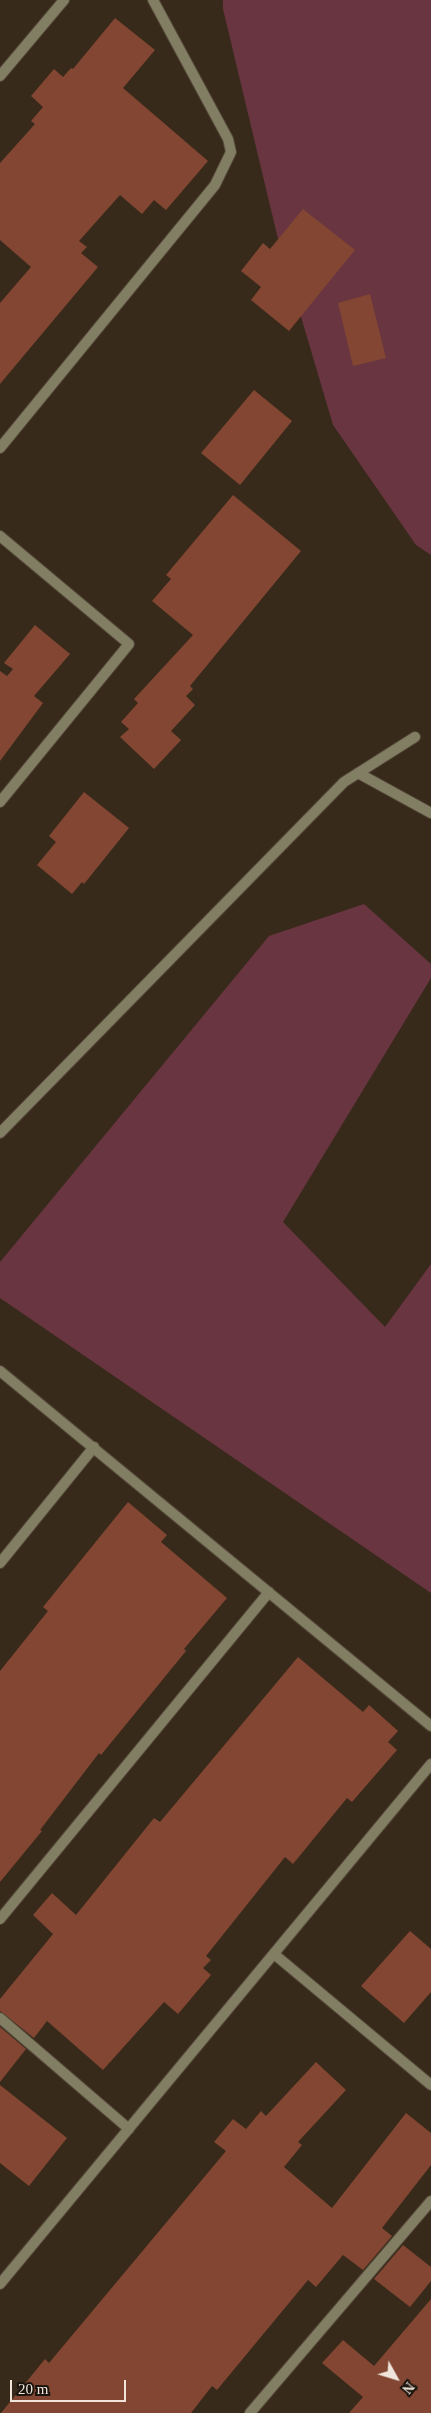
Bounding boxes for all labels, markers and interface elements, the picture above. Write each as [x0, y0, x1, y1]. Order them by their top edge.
north arrow [371, 2353, 421, 2403]
scale bar [12, 2370, 129, 2402]
text: N [399, 2379, 417, 2396]
text: 20 m [18, 2381, 48, 2397]

